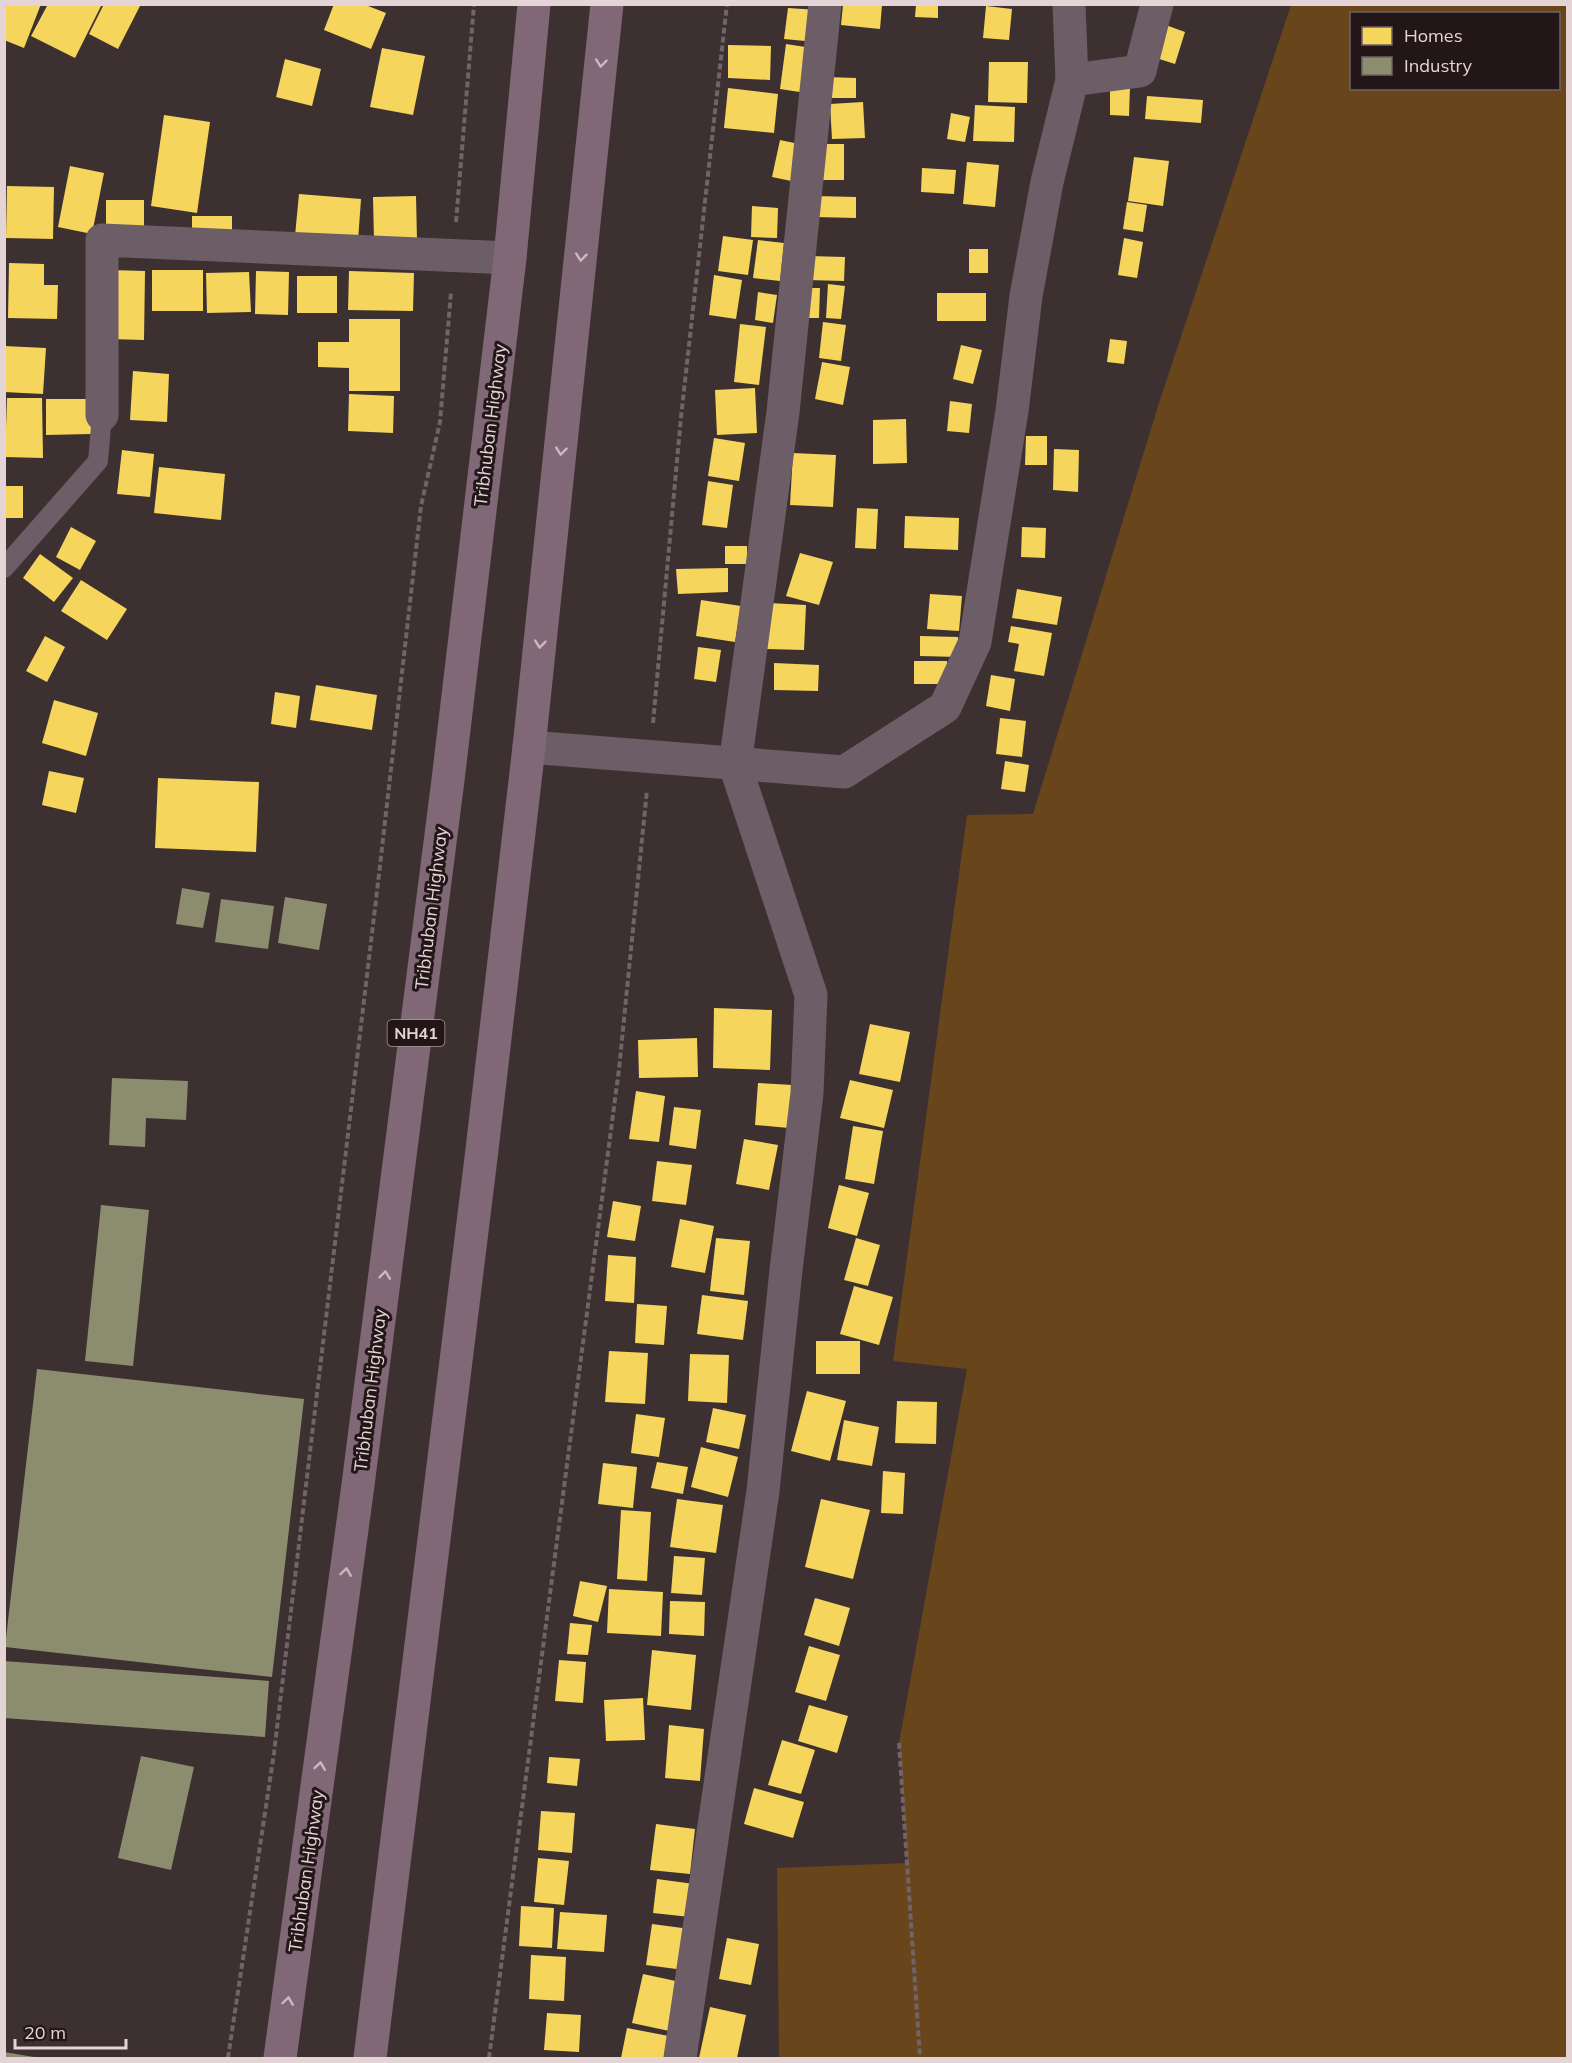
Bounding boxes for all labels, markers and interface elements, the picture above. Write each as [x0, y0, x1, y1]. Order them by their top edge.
legend [1350, 12, 1560, 90]
text: Homes [1404, 24, 1463, 47]
text: Industry [1404, 54, 1473, 77]
one-way arrow [595, 58, 608, 67]
one-way arrow [575, 252, 588, 261]
street label: Tribhuban Highway [469, 342, 511, 508]
one-way arrow [555, 446, 567, 455]
one-way arrow [534, 640, 547, 649]
street label: Tribhuban Highway [410, 825, 452, 991]
road number: NH41 [388, 1020, 444, 1046]
one-way arrow [378, 1270, 390, 1280]
street label: Tribhuban Highway [349, 1307, 391, 1473]
one-way arrow [340, 1568, 352, 1577]
one-way arrow [313, 1761, 326, 1770]
street label: Tribhuban Highway [283, 1788, 329, 1954]
one-way arrow [282, 1996, 294, 2005]
scale bar [15, 2012, 126, 2050]
text: 20 m [24, 2021, 66, 2044]

